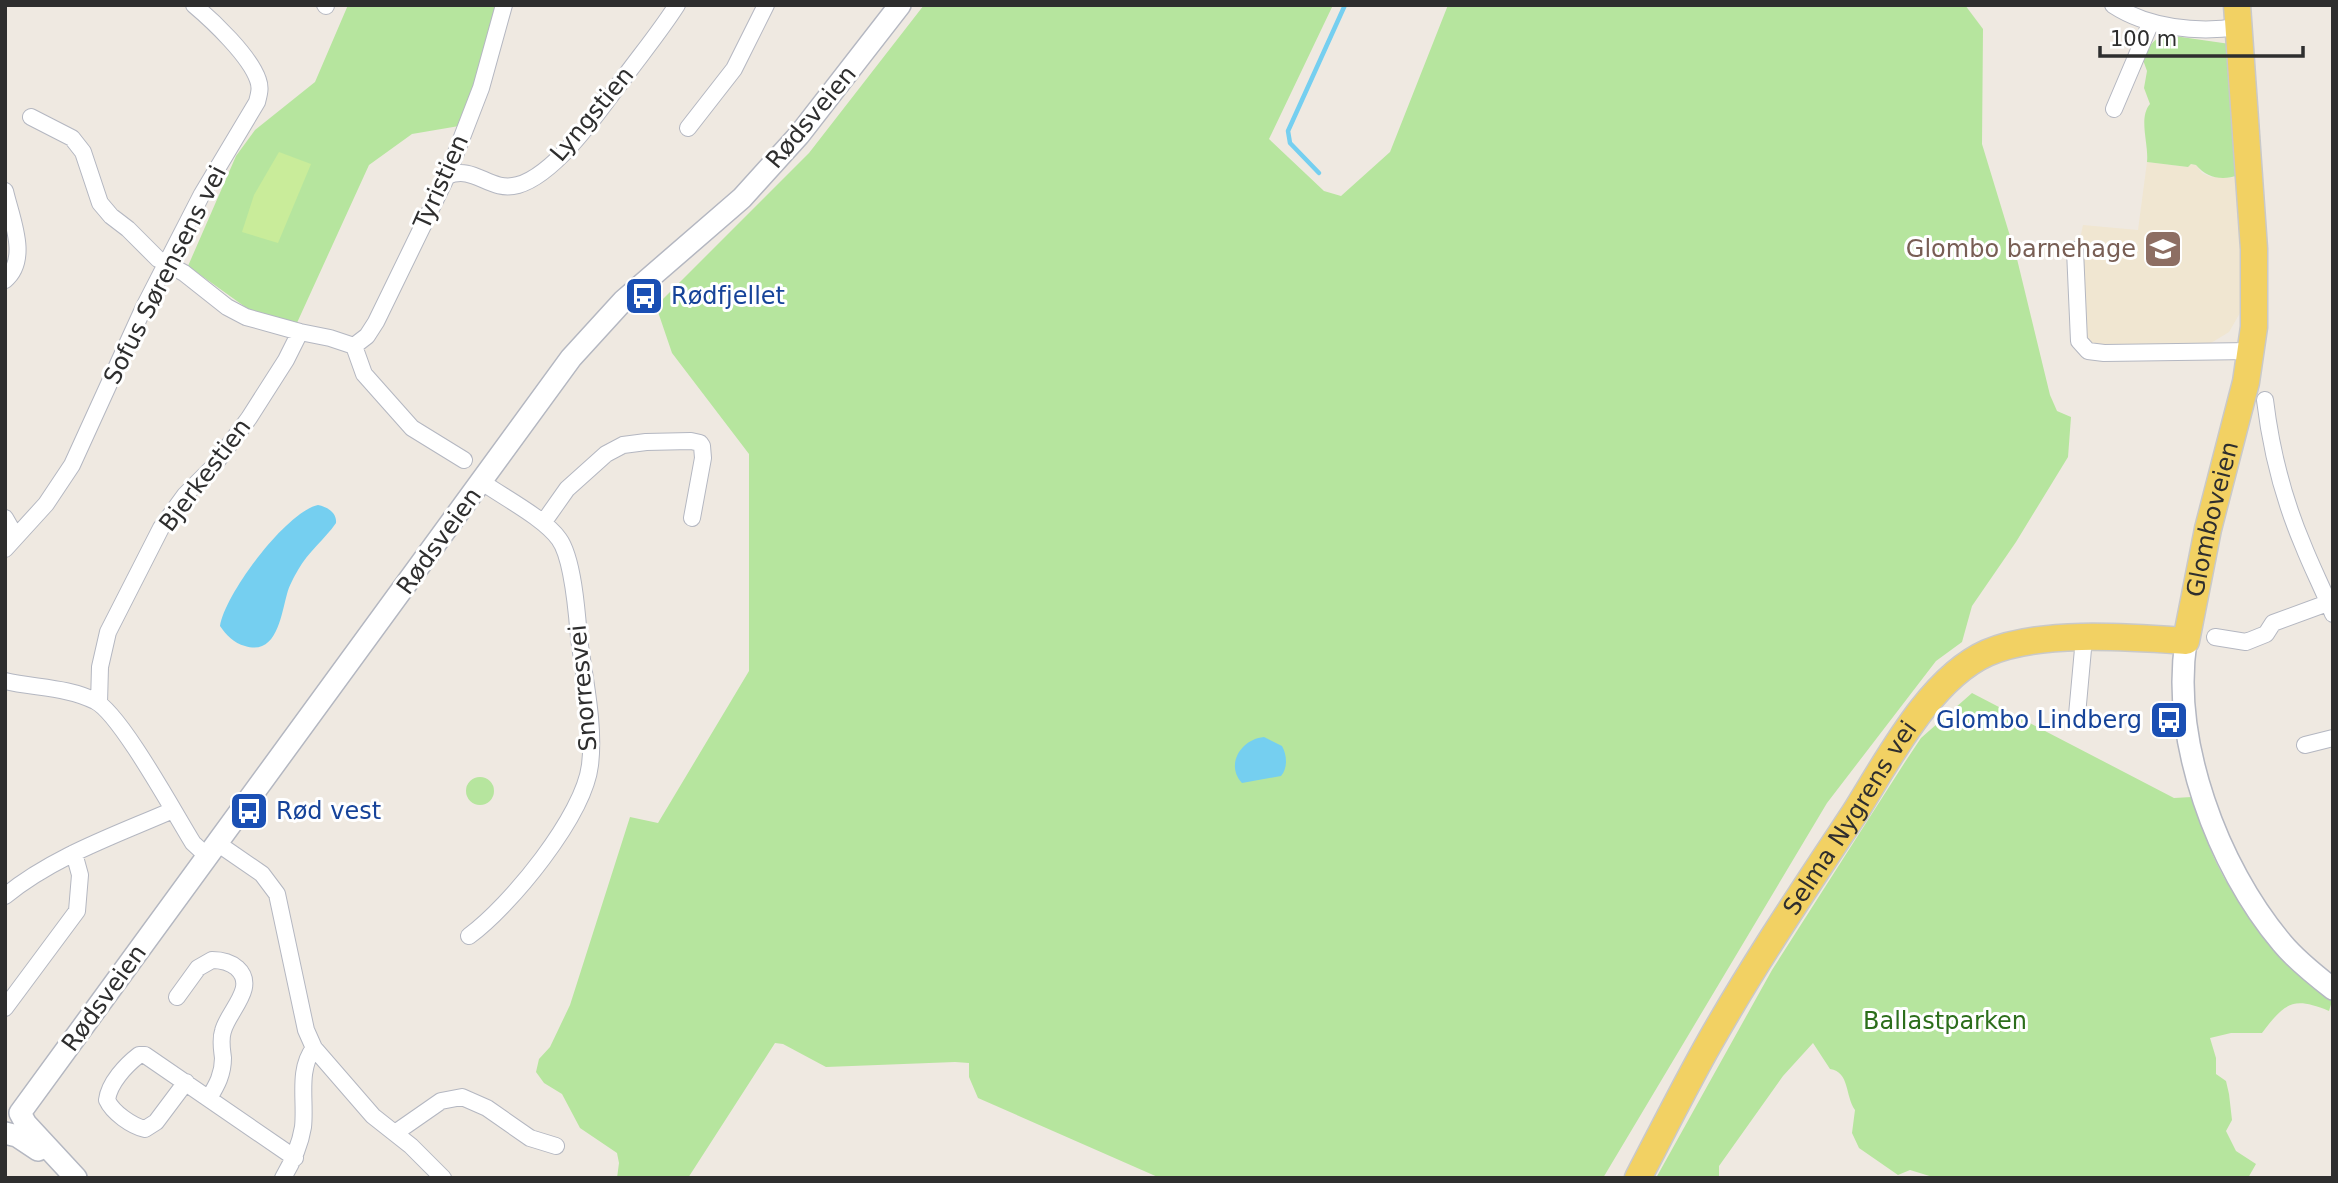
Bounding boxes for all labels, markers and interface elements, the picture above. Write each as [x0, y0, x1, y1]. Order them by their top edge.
scale bar [2100, 14, 2303, 58]
text: 100 m [2110, 27, 2177, 51]
street label: Rødsveien [760, 60, 862, 174]
street label: Lyngstien [545, 61, 639, 167]
street label: Tyristien [407, 131, 474, 234]
street label: Sofus Sørensens vei [98, 161, 232, 389]
school or university icon: Glombo barnehage [2142, 228, 2184, 270]
place label: Glombo barnehage [1906, 235, 2136, 263]
bus stop icon: Rødfjellet [623, 275, 665, 317]
place label: Rødfjellet [671, 282, 785, 310]
street label: Bjerkestien [153, 413, 257, 537]
street label: Glomboveien [2181, 438, 2244, 599]
street label: Rødsveien [391, 482, 487, 600]
street label: Snorresvei [564, 624, 602, 752]
bus stop icon: Glombo Lindberg [2148, 699, 2190, 741]
place label: Glombo Lindberg [1936, 706, 2142, 734]
street label: Selma Nygrens vei [1777, 716, 1923, 920]
bus stop icon: Rød vest [228, 790, 270, 832]
place label: Rød vest [276, 797, 381, 825]
street label: Rødsveien [56, 939, 152, 1057]
park label: Ballastparken [1863, 1007, 2027, 1035]

